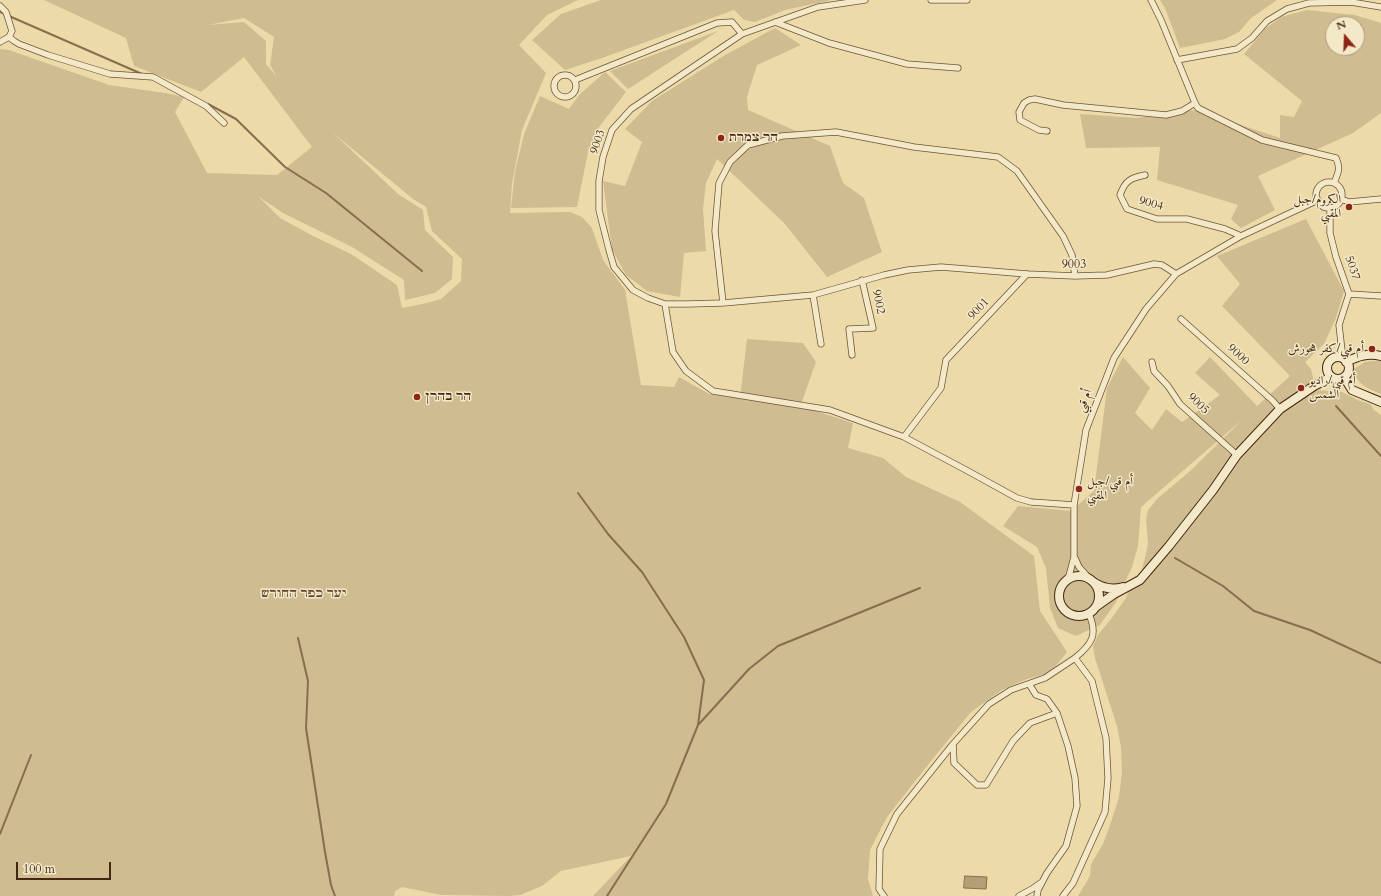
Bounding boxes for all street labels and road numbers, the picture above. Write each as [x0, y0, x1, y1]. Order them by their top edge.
street label: 9003 [587, 128, 609, 156]
street label: 9004 [1137, 194, 1165, 214]
street label: 5037 [1341, 254, 1363, 282]
street label: 9003 [1062, 258, 1086, 272]
street label: 9002 [868, 288, 888, 316]
street label: 9001 [965, 295, 993, 323]
street label: 9000 [1224, 341, 1252, 369]
street label: أم قبي [1074, 387, 1096, 415]
street label: 9005 [1184, 390, 1212, 418]

